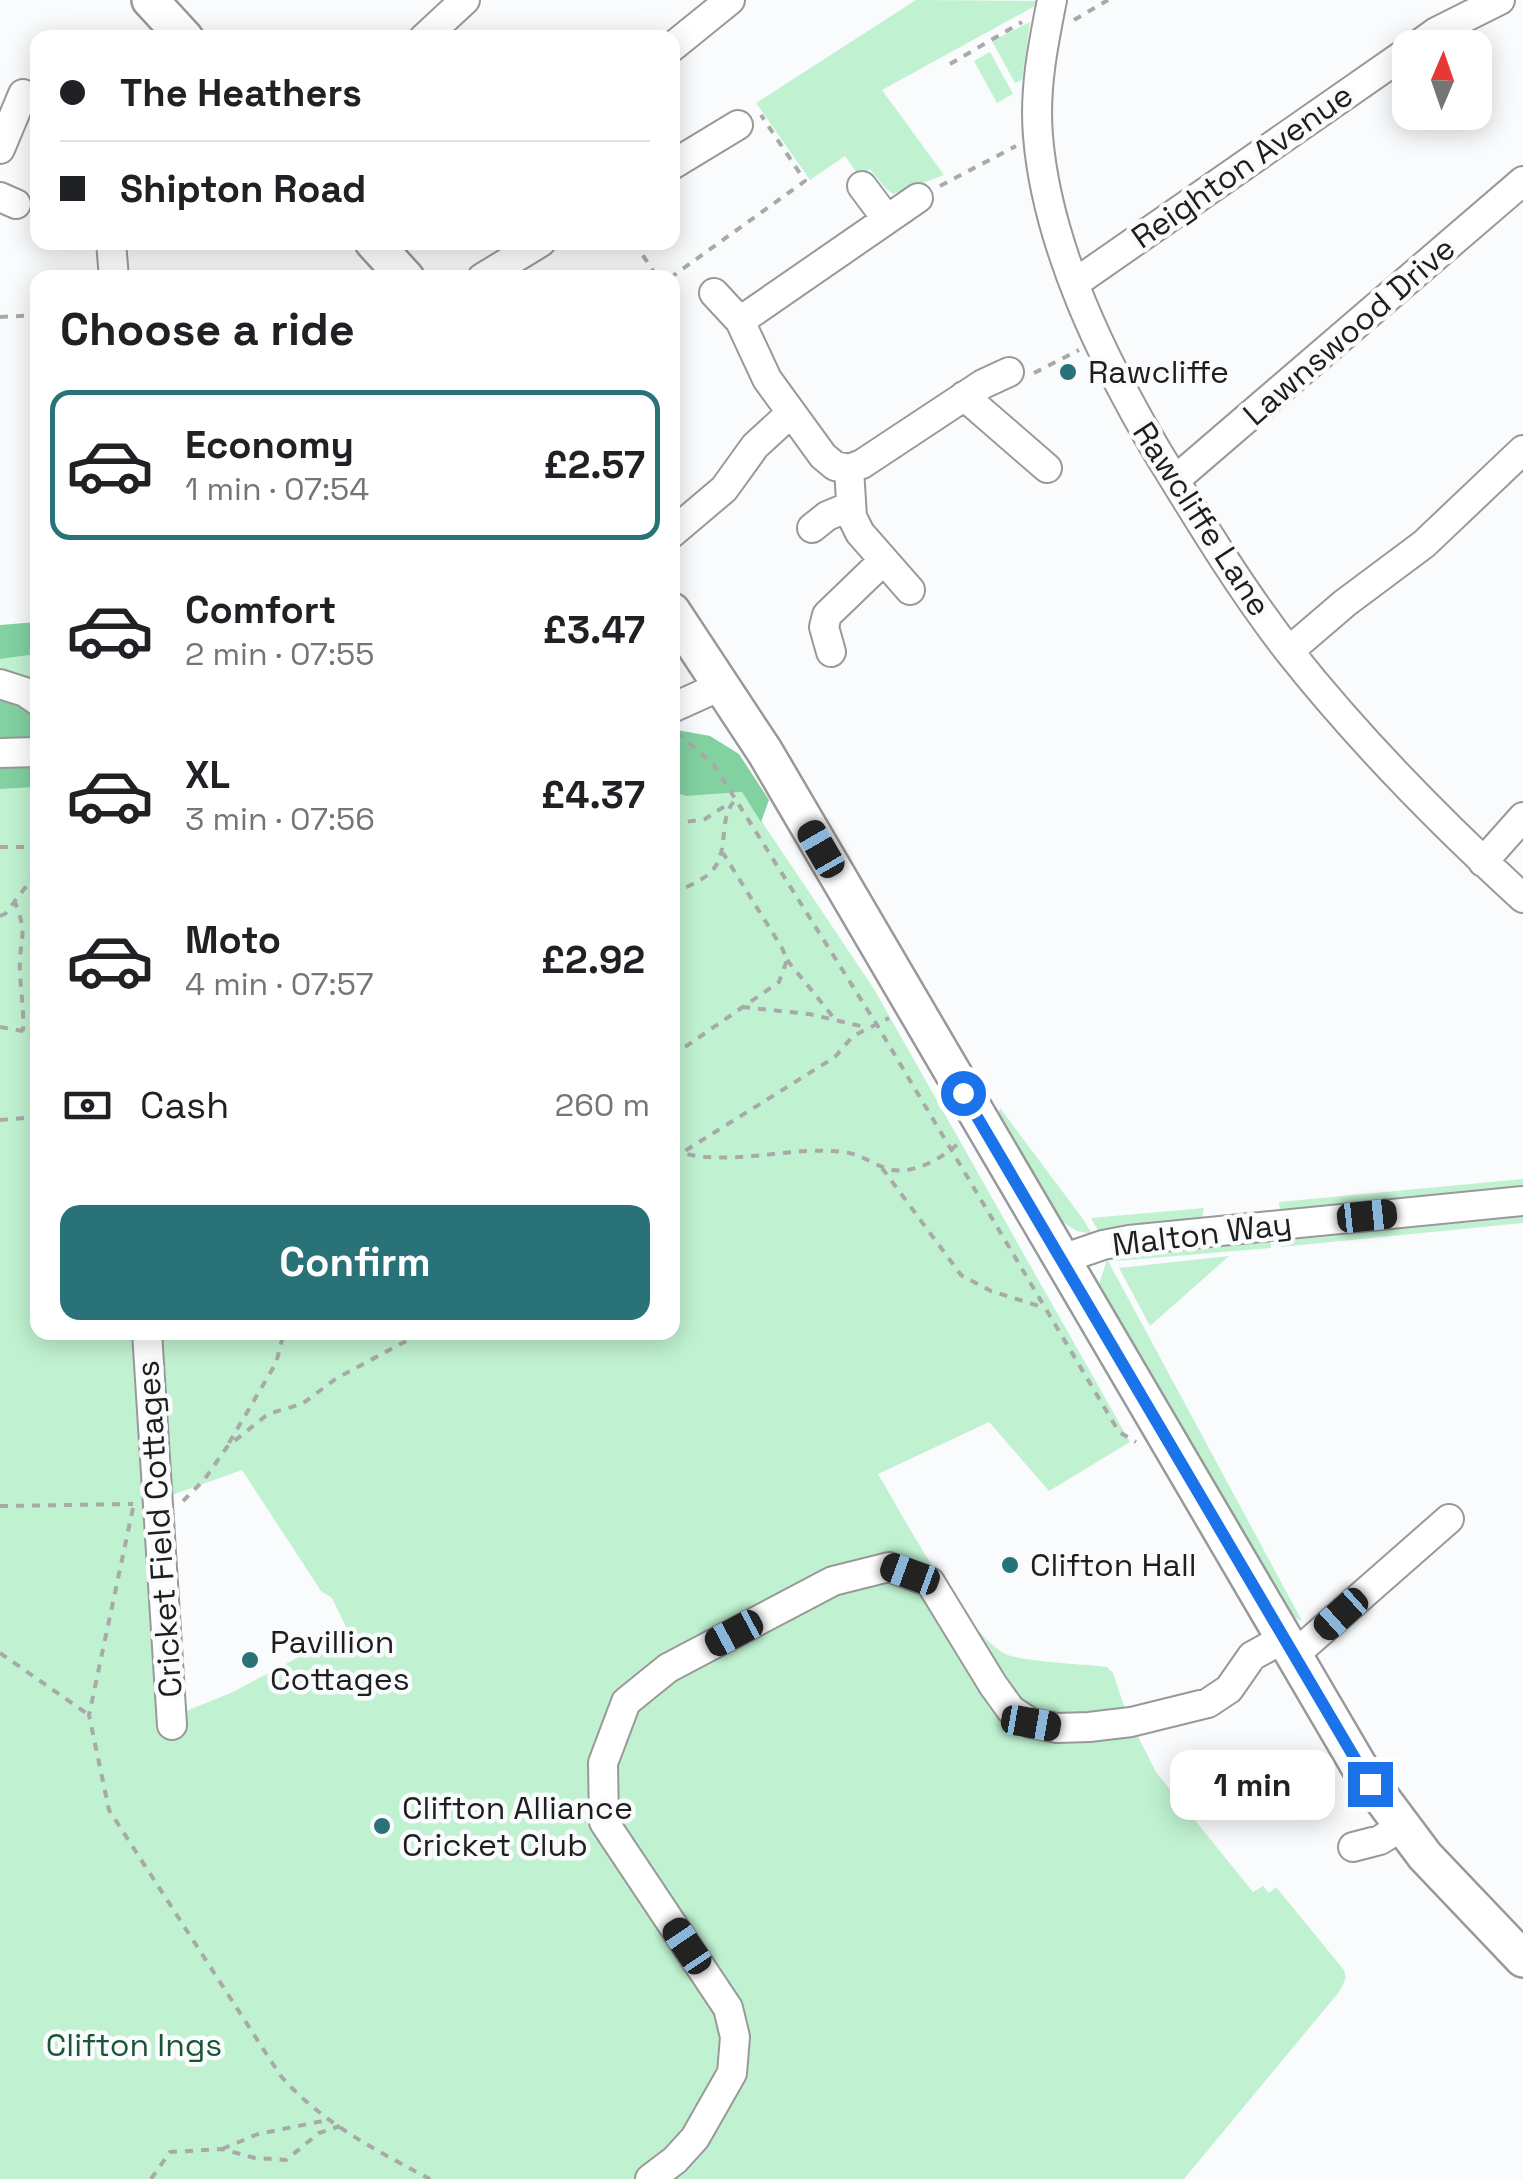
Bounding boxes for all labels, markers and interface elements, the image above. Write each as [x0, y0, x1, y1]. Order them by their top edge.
north arrow [1392, 30, 1492, 130]
map controls [1392, 30, 1492, 130]
text: The Heathers [120, 69, 362, 117]
street label: Reighton Avenue [1124, 75, 1360, 257]
text: Shipton Road [120, 165, 366, 213]
street label: Lawnswood Drive [1235, 228, 1463, 434]
text: Choose a ride [60, 301, 355, 358]
place label: Rawcliffe [1088, 352, 1229, 392]
marker: Rawcliffe [1057, 361, 1079, 383]
street label: Rawcliffe Lane [1124, 414, 1280, 624]
icon: car [65, 420, 155, 510]
text: Economy [185, 421, 354, 469]
text: £2.57 [543, 441, 645, 489]
text: 1 min · 07:54 [185, 469, 369, 509]
icon: car [65, 585, 155, 675]
text: Comfort [185, 586, 336, 634]
text: £3.47 [543, 606, 645, 654]
text: 2 min · 07:55 [185, 634, 374, 674]
icon: car [65, 750, 155, 840]
text: XL [185, 751, 230, 799]
text: £4.37 [541, 771, 645, 819]
text: 3 min · 07:56 [185, 799, 375, 839]
car [793, 816, 849, 882]
icon: car [65, 915, 155, 1005]
text: Moto [185, 916, 281, 964]
text: £2.92 [541, 936, 645, 984]
text: 4 min · 07:57 [185, 964, 374, 1004]
route start [941, 1071, 986, 1116]
icon: cash [60, 1078, 115, 1133]
text: Cash [140, 1081, 229, 1129]
text: 260 m [555, 1085, 650, 1125]
car [1336, 1198, 1398, 1234]
street label: Malton Way [1110, 1203, 1294, 1265]
button: Confirm [60, 1205, 650, 1320]
street label: Cricket Field Cottages [127, 1359, 191, 1699]
place label: Clifton Hall [1030, 1545, 1197, 1585]
car [877, 1550, 943, 1598]
marker: Clifton Hall [999, 1554, 1021, 1576]
car [1309, 1583, 1373, 1645]
car [700, 1606, 768, 1660]
place label: Pavillion Cottages [270, 1622, 410, 1699]
marker: Pavillion Cottages [239, 1649, 261, 1671]
car [999, 1703, 1063, 1743]
callout: 1 min [1170, 1749, 1335, 1819]
route end [1348, 1762, 1393, 1807]
text: 1 min [1213, 1765, 1292, 1805]
place label: Clifton Alliance Cricket Club [402, 1788, 633, 1865]
marker: Clifton Alliance Cricket Club [371, 1815, 393, 1837]
car [658, 1913, 716, 1979]
park label: Clifton Ings [46, 2025, 222, 2065]

